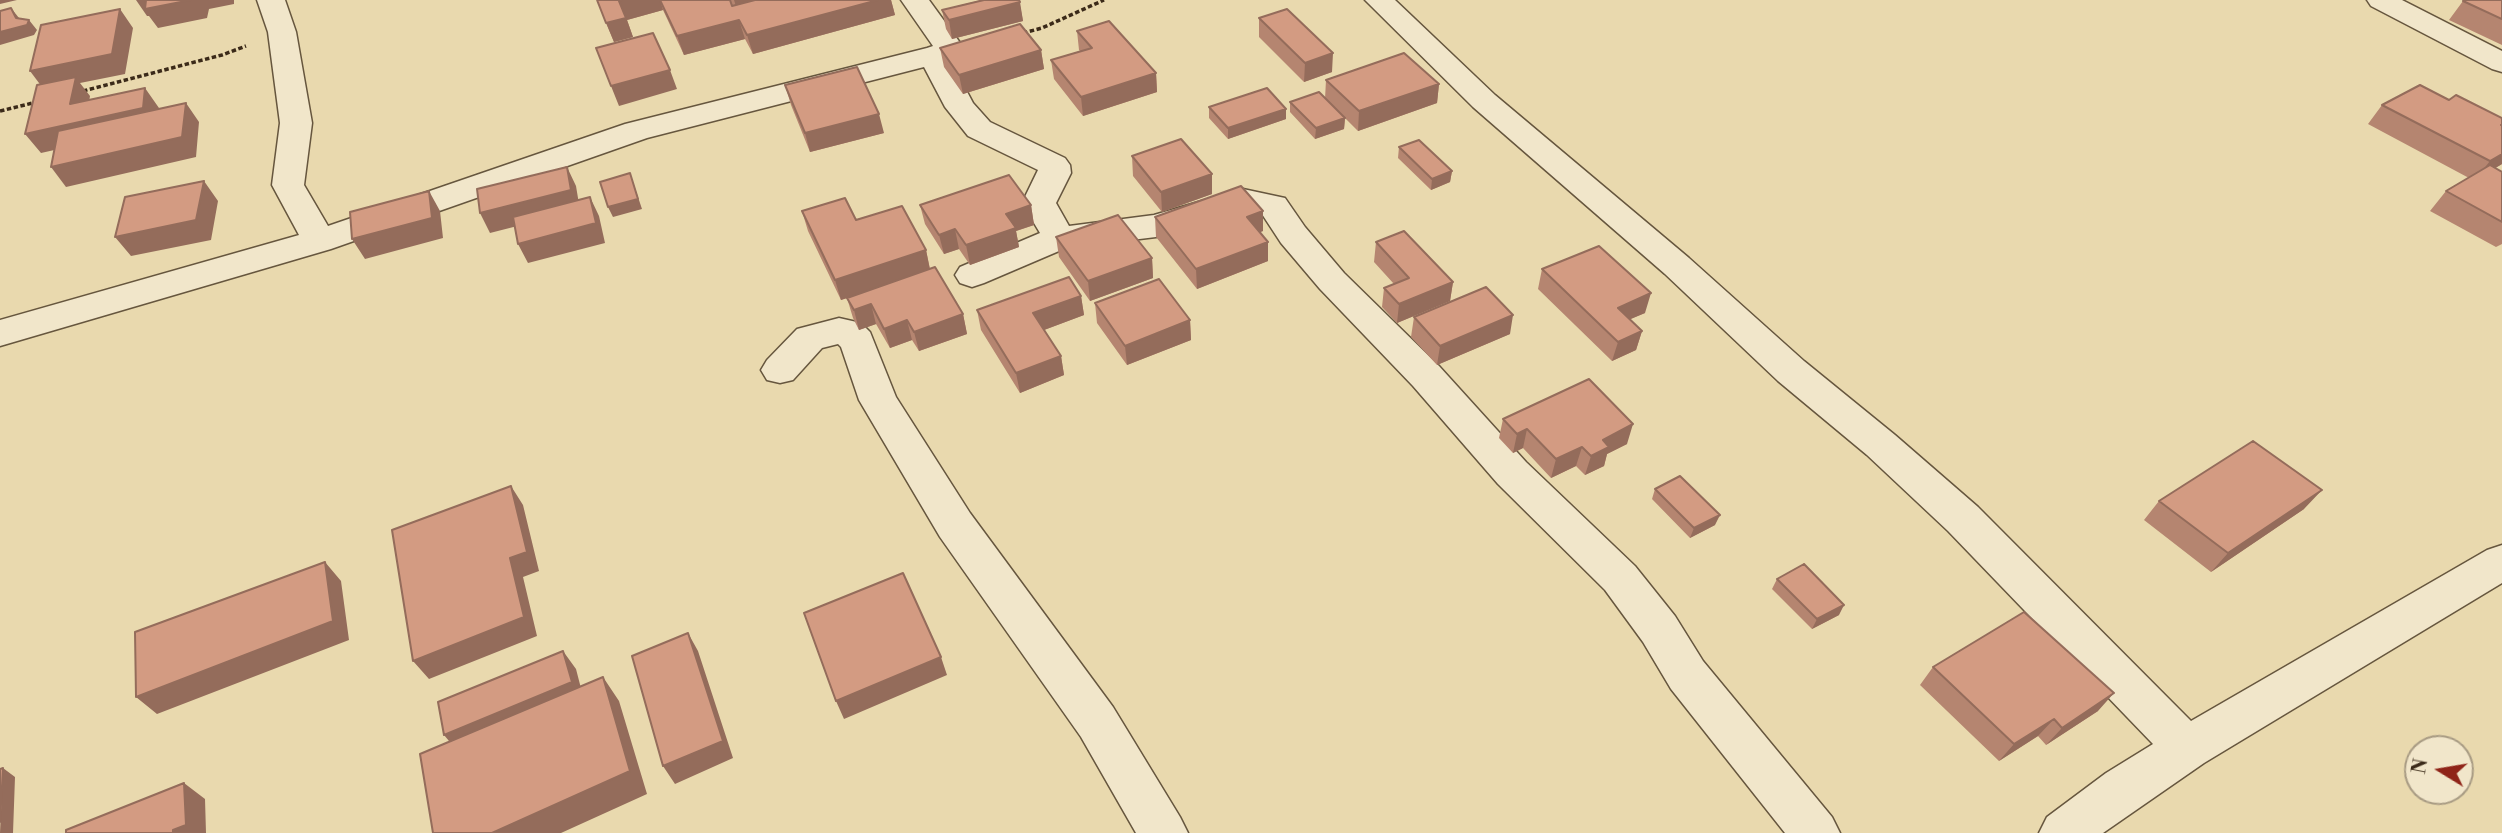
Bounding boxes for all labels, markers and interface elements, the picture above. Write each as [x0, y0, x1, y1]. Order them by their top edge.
north arrow [2404, 735, 2474, 805]
text: N [2407, 757, 2434, 776]

